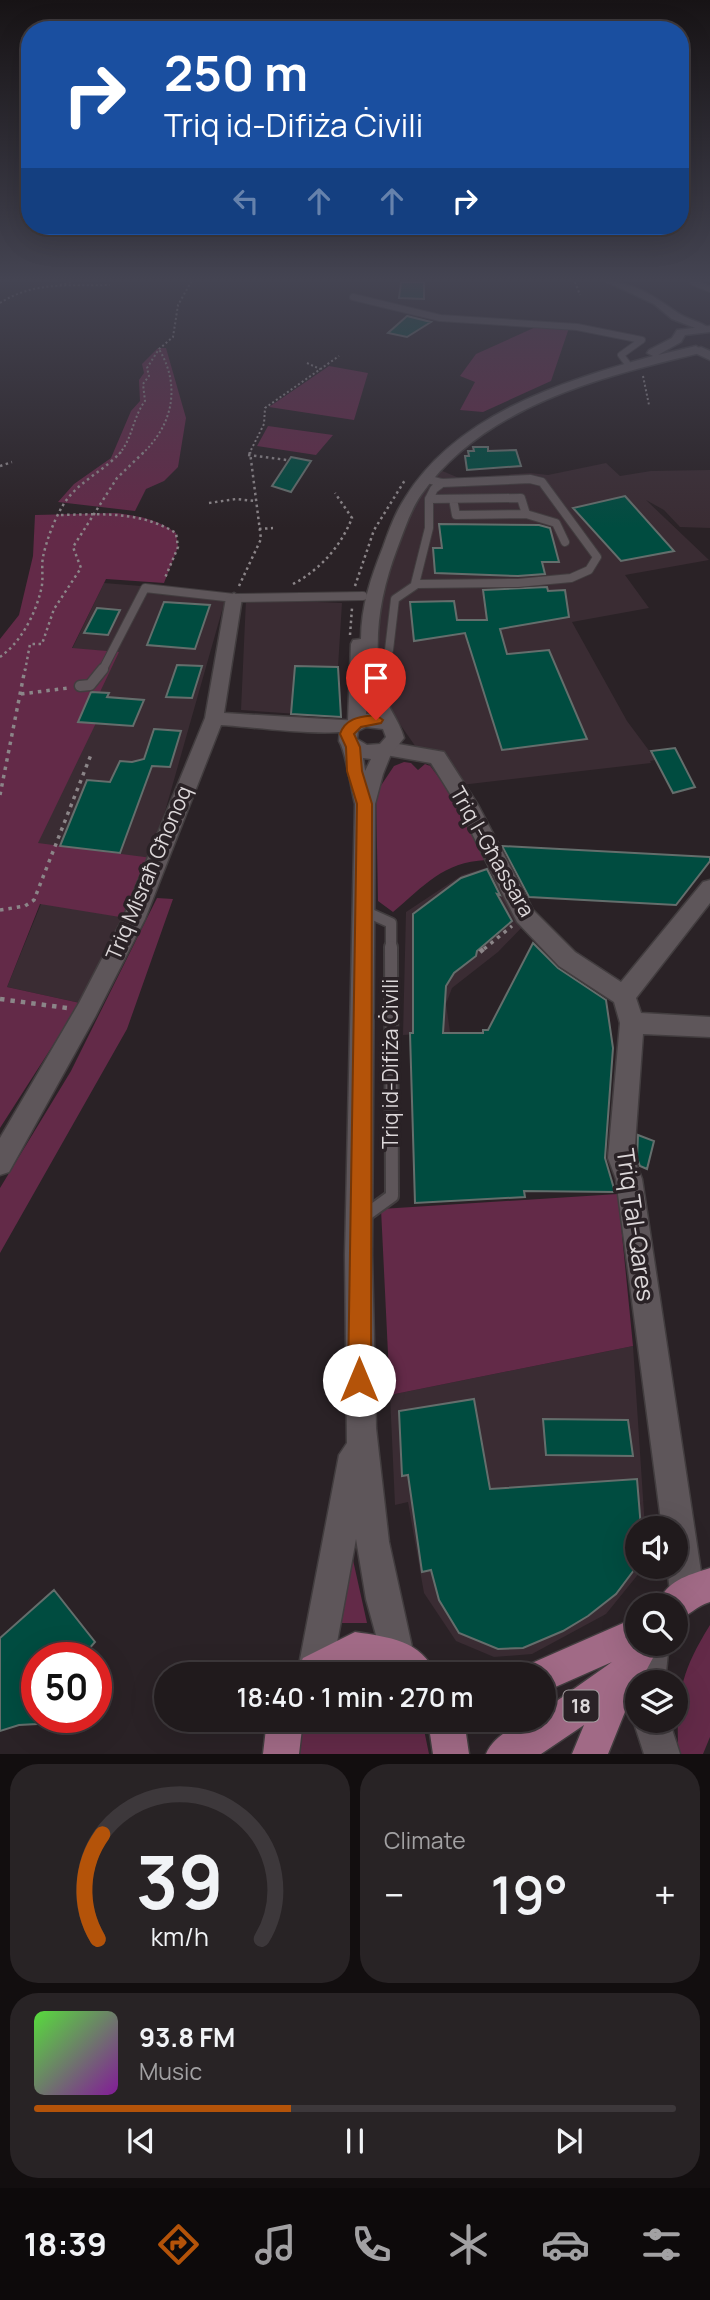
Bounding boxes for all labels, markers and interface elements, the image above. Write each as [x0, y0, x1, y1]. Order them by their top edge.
text: 250 m [164, 39, 308, 106]
icon: right [49, 49, 140, 140]
text: Triq id-Difiża Ċivili [164, 103, 423, 147]
icon: left [227, 182, 265, 220]
icon: ahead [300, 182, 338, 220]
icon: ahead [373, 182, 411, 220]
icon: right [446, 182, 484, 220]
pin [346, 648, 406, 720]
icon: arrive [357, 659, 395, 697]
street label: Triq Misraħ Għonoq [99, 781, 197, 964]
street label: Triq l-Għassara [444, 781, 541, 922]
street label: Triq id-Difiża Ċivili [376, 979, 404, 1149]
street label: Triq Tal-Qares [609, 1146, 664, 1303]
position arrow [322, 1343, 396, 1417]
map controls [625, 1516, 688, 1733]
button: sound [625, 1516, 688, 1579]
button: search [625, 1593, 688, 1656]
speed limit sign: 50 [21, 1642, 112, 1733]
button: layers [625, 1670, 688, 1733]
text: 18:40 · 1 min · 270 m [236, 1679, 474, 1715]
road number: 18 [564, 1690, 598, 1722]
text: Climate [384, 1824, 466, 1856]
text: 39 [136, 1832, 224, 1932]
text: 19° [490, 1859, 568, 1930]
text: − [384, 1868, 405, 1920]
text: + [654, 1868, 676, 1920]
text: km/h [151, 1919, 209, 1954]
text: 93.8 FM [139, 2019, 235, 2055]
text: Music [139, 2055, 202, 2087]
icon: previous [122, 2122, 160, 2160]
icon: pause [336, 2122, 374, 2160]
icon: next [550, 2122, 588, 2160]
icon: directions [154, 2220, 203, 2269]
icon: music [251, 2220, 300, 2269]
icon: phone [347, 2220, 396, 2269]
icon: climate [444, 2220, 493, 2269]
icon: car [541, 2220, 590, 2269]
icon: filters [637, 2220, 686, 2269]
text: 18:39 [24, 2222, 107, 2266]

